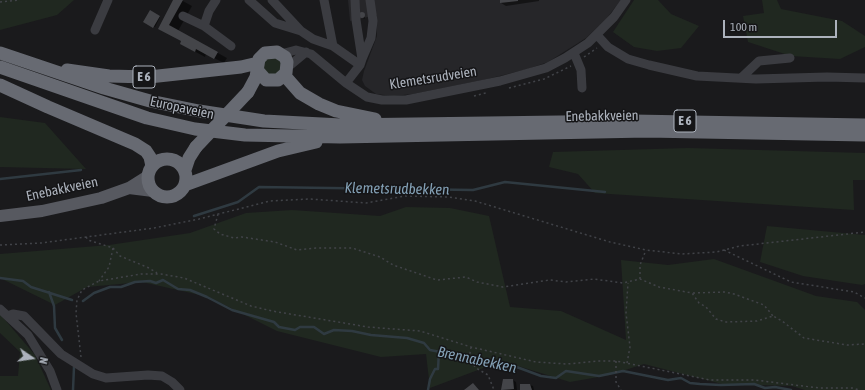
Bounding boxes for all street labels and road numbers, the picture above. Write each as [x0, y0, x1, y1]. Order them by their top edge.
street label: Klemetsrudveien [388, 63, 478, 93]
road number: E 6 [133, 66, 155, 88]
street label: Europaveien [148, 93, 216, 123]
street label: Enebakkveien [565, 107, 639, 125]
road number: E 6 [674, 110, 696, 132]
street label: Enebakkveien [25, 173, 99, 205]

